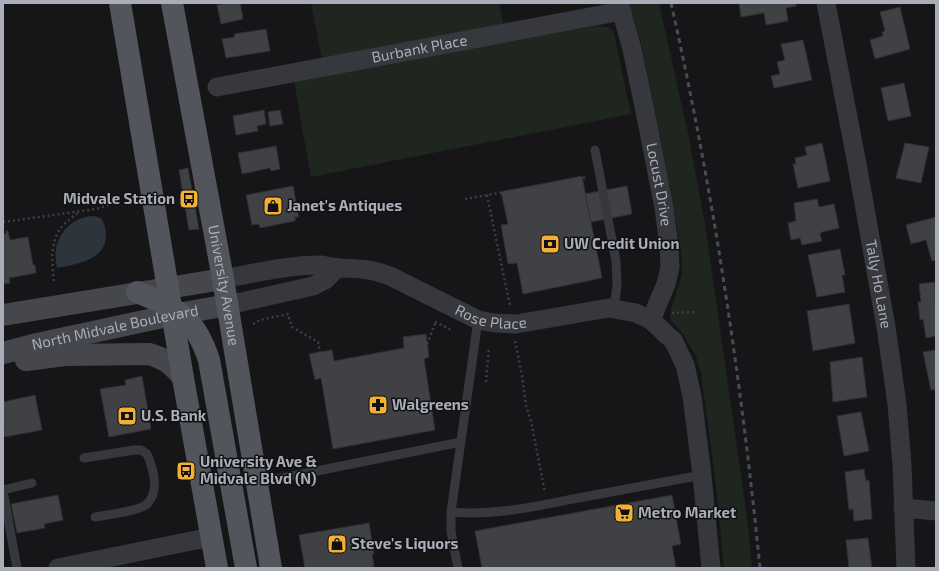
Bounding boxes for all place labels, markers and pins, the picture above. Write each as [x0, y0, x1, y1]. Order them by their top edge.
bus stop icon: Midvale Station [178, 188, 200, 210]
place label: Midvale Station [63, 189, 175, 207]
shop icon: Janet's Antiques [262, 195, 284, 217]
place label: Janet's Antiques [287, 196, 402, 214]
bank icon: UW Credit Union [539, 233, 561, 255]
place label: UW Credit Union [564, 234, 679, 252]
pharmacy icon: Walgreens [367, 394, 389, 416]
place label: Walgreens [392, 395, 469, 413]
bank icon: U.S. Bank [116, 405, 138, 427]
place label: U.S. Bank [141, 406, 207, 424]
place label: University Ave & Midvale Blvd (N) [200, 452, 318, 487]
bus stop icon: University Ave & Midvale Blvd (N) [175, 460, 197, 482]
supermarket icon: Metro Market [613, 502, 635, 524]
place label: Metro Market [638, 503, 736, 521]
shop icon: Steve's Liquors [326, 533, 348, 555]
place label: Steve's Liquors [351, 534, 459, 552]

